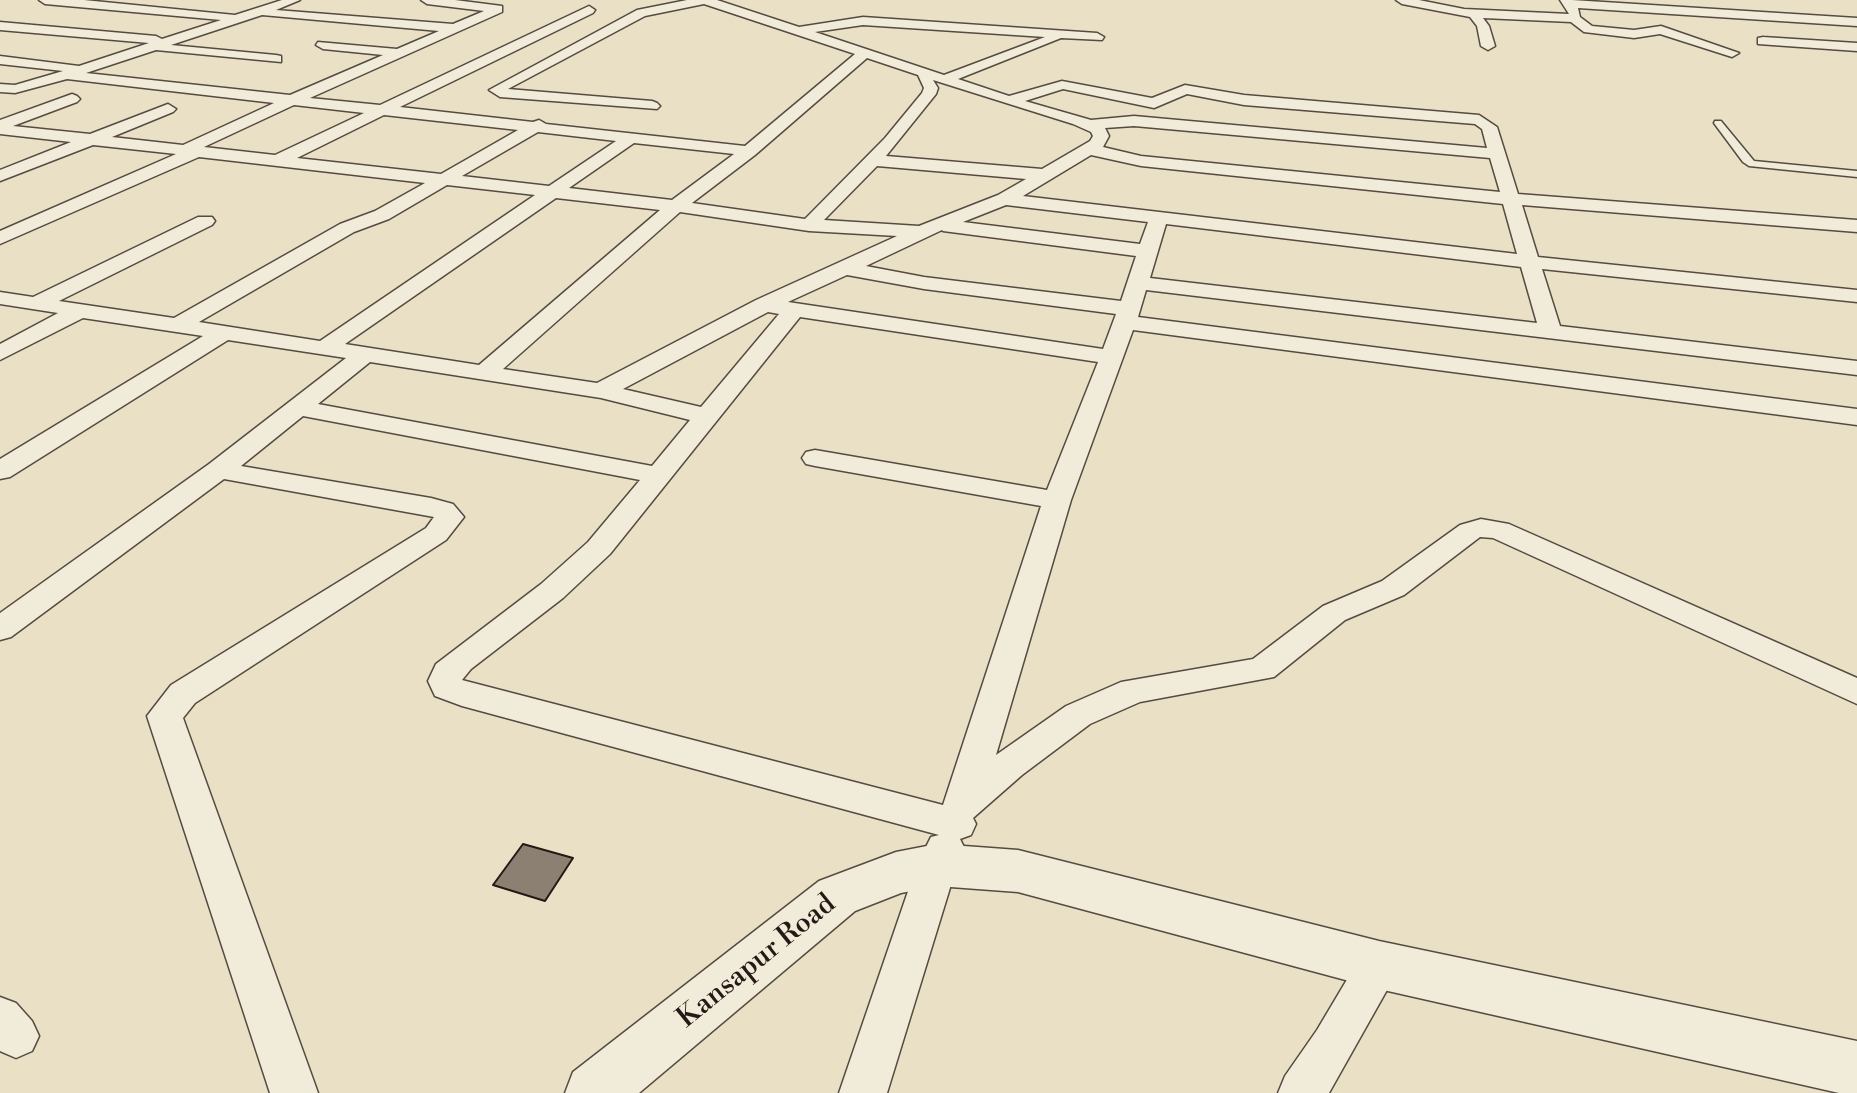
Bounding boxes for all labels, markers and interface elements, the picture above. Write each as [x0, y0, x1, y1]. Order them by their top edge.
street label: Kansapur Road [671, 888, 843, 1036]

